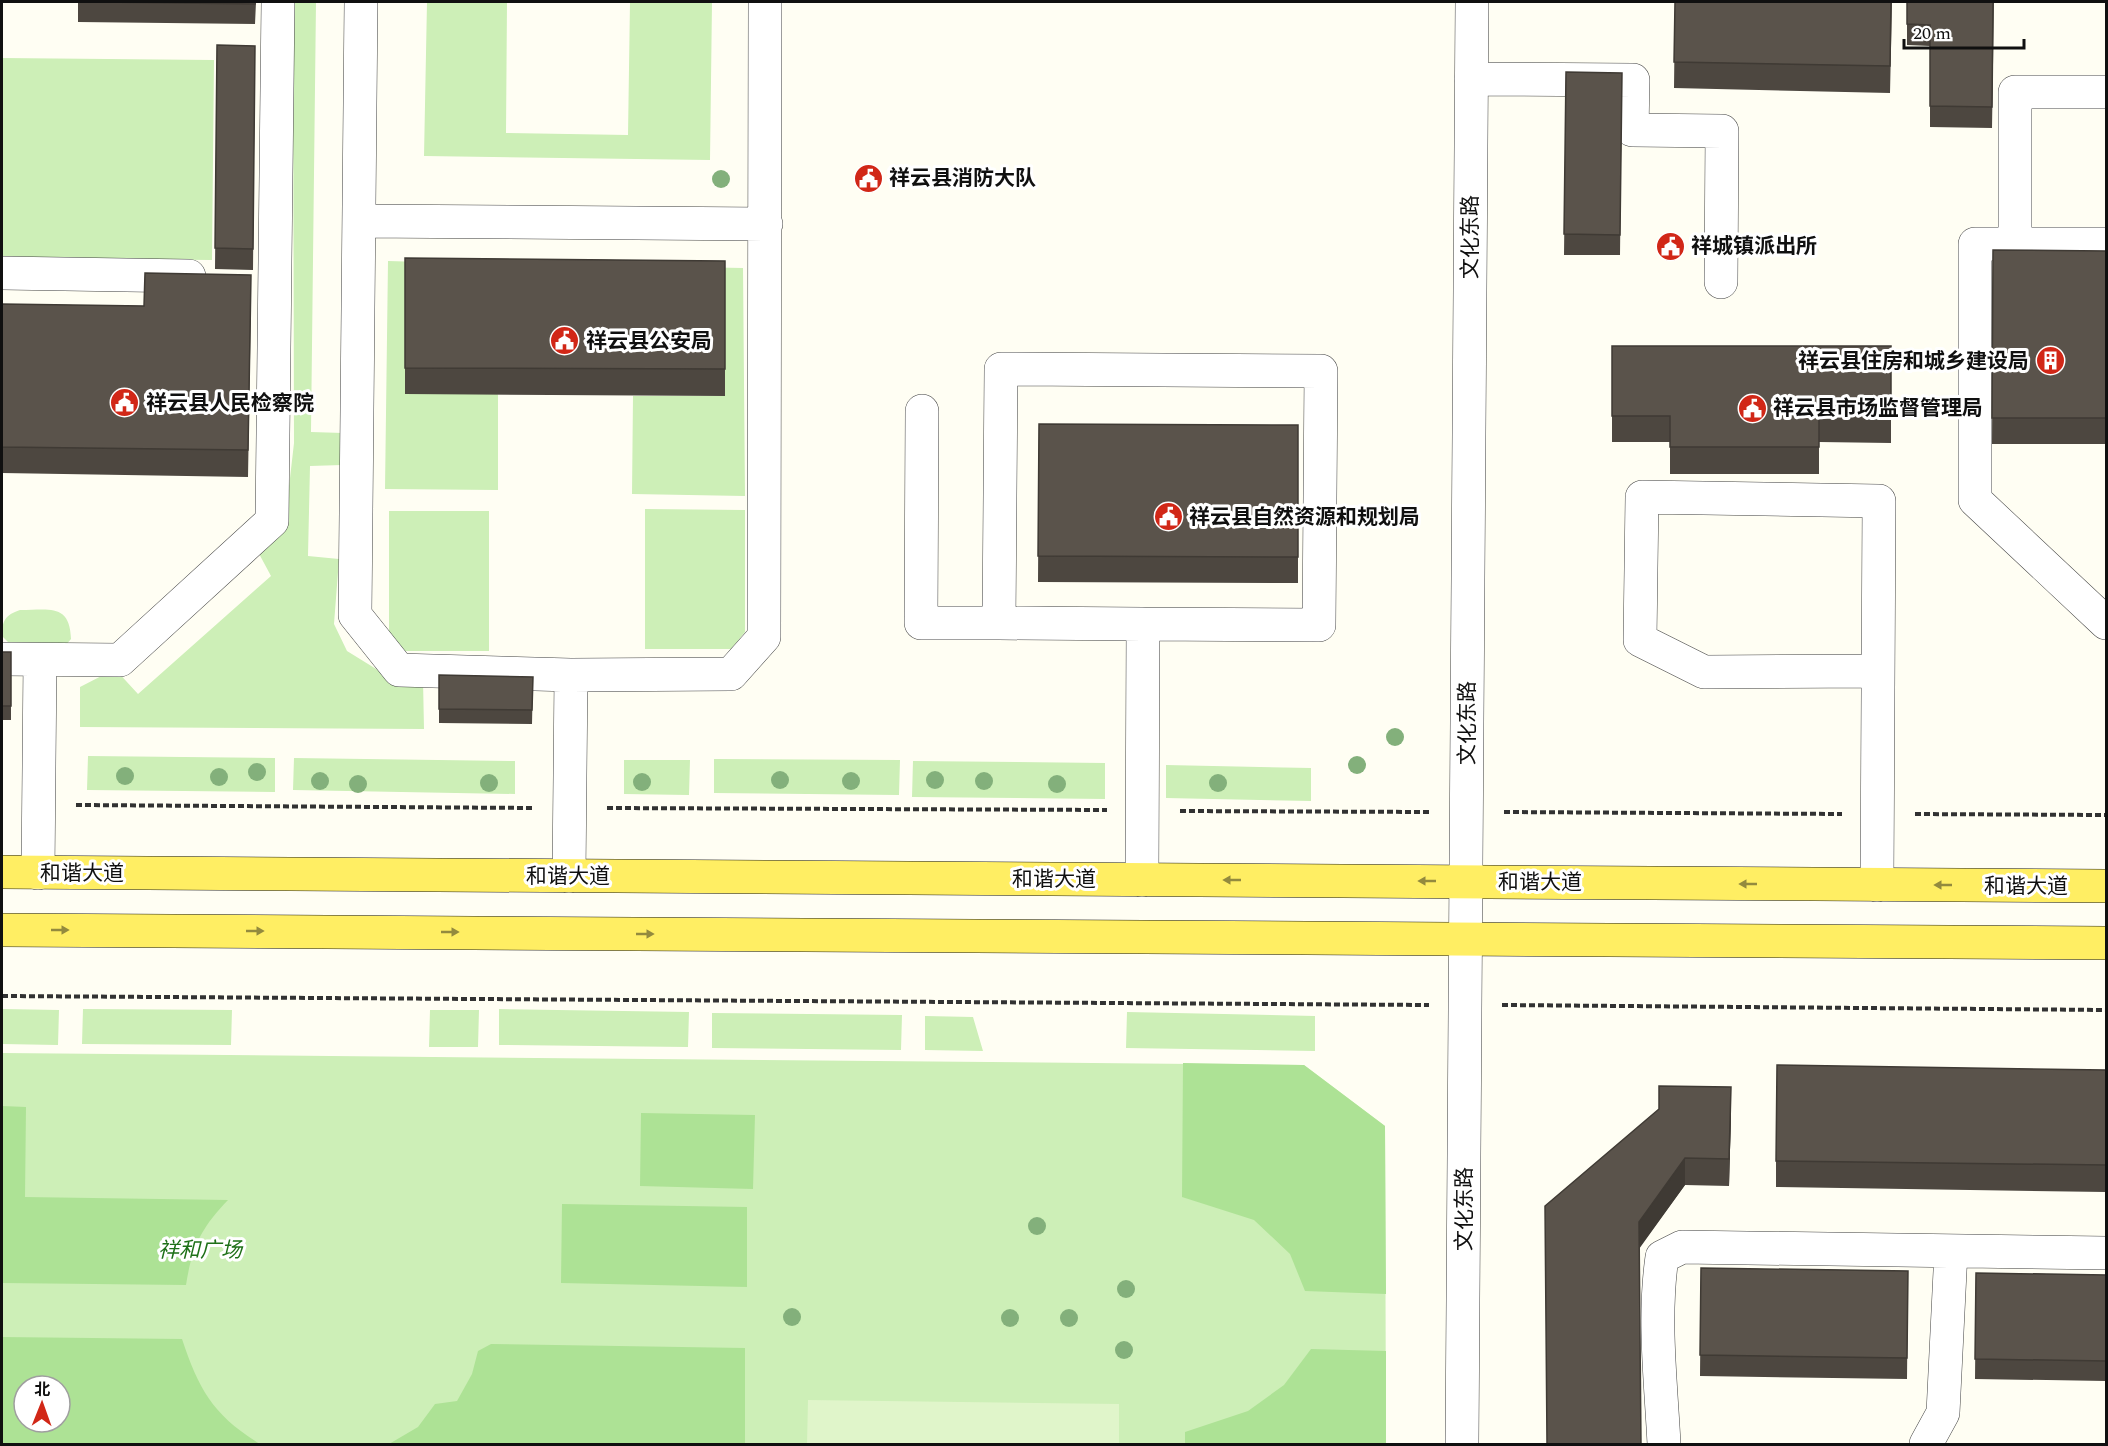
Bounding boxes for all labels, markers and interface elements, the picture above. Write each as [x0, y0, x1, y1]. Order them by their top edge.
scale bar [1904, 12, 2024, 50]
text: 20 m [1913, 20, 1951, 47]
public building icon: 祥云县消防大队 [852, 162, 884, 194]
place label: 祥云县消防大队 [889, 163, 1036, 195]
street label: 文化东路 [1455, 195, 1487, 279]
public building icon: 祥城镇派出所 [1654, 230, 1686, 262]
place label: 祥城镇派出所 [1691, 231, 1817, 263]
public building icon: 祥云县公安局 [549, 325, 581, 357]
place label: 祥云县公安局 [586, 326, 712, 358]
building icon: 祥云县住房和城乡建设局 [2034, 345, 2066, 377]
place label: 祥云县住房和城乡建设局 [1798, 346, 2029, 378]
public building icon: 祥云县人民检察院 [109, 387, 141, 419]
place label: 祥云县人民检察院 [146, 388, 314, 420]
public building icon: 祥云县市场监督管理局 [1736, 392, 1768, 424]
place label: 祥云县市场监督管理局 [1773, 393, 1983, 425]
public building icon: 祥云县自然资源和规划局 [1152, 501, 1184, 533]
place label: 祥云县自然资源和规划局 [1189, 502, 1420, 534]
street label: 文化东路 [1452, 681, 1484, 765]
street label: 和谐大道 [40, 858, 124, 890]
street label: 和谐大道 [526, 861, 610, 893]
street label: 和谐大道 [1012, 864, 1096, 896]
street label: 和谐大道 [1498, 867, 1582, 899]
street label: 和谐大道 [1984, 871, 2068, 903]
one-way arrow [1223, 876, 1242, 885]
one-way arrow [1418, 877, 1437, 886]
one-way arrow [1739, 879, 1758, 889]
one-way arrow [1934, 880, 1953, 890]
one-way arrow [50, 925, 69, 935]
one-way arrow [245, 926, 264, 936]
one-way arrow [440, 927, 459, 937]
one-way arrow [635, 929, 654, 938]
street label: 文化东路 [1449, 1167, 1481, 1251]
park label: 祥和广场 [158, 1235, 244, 1267]
north arrow [12, 1374, 72, 1434]
text: 北 [34, 1378, 50, 1402]

